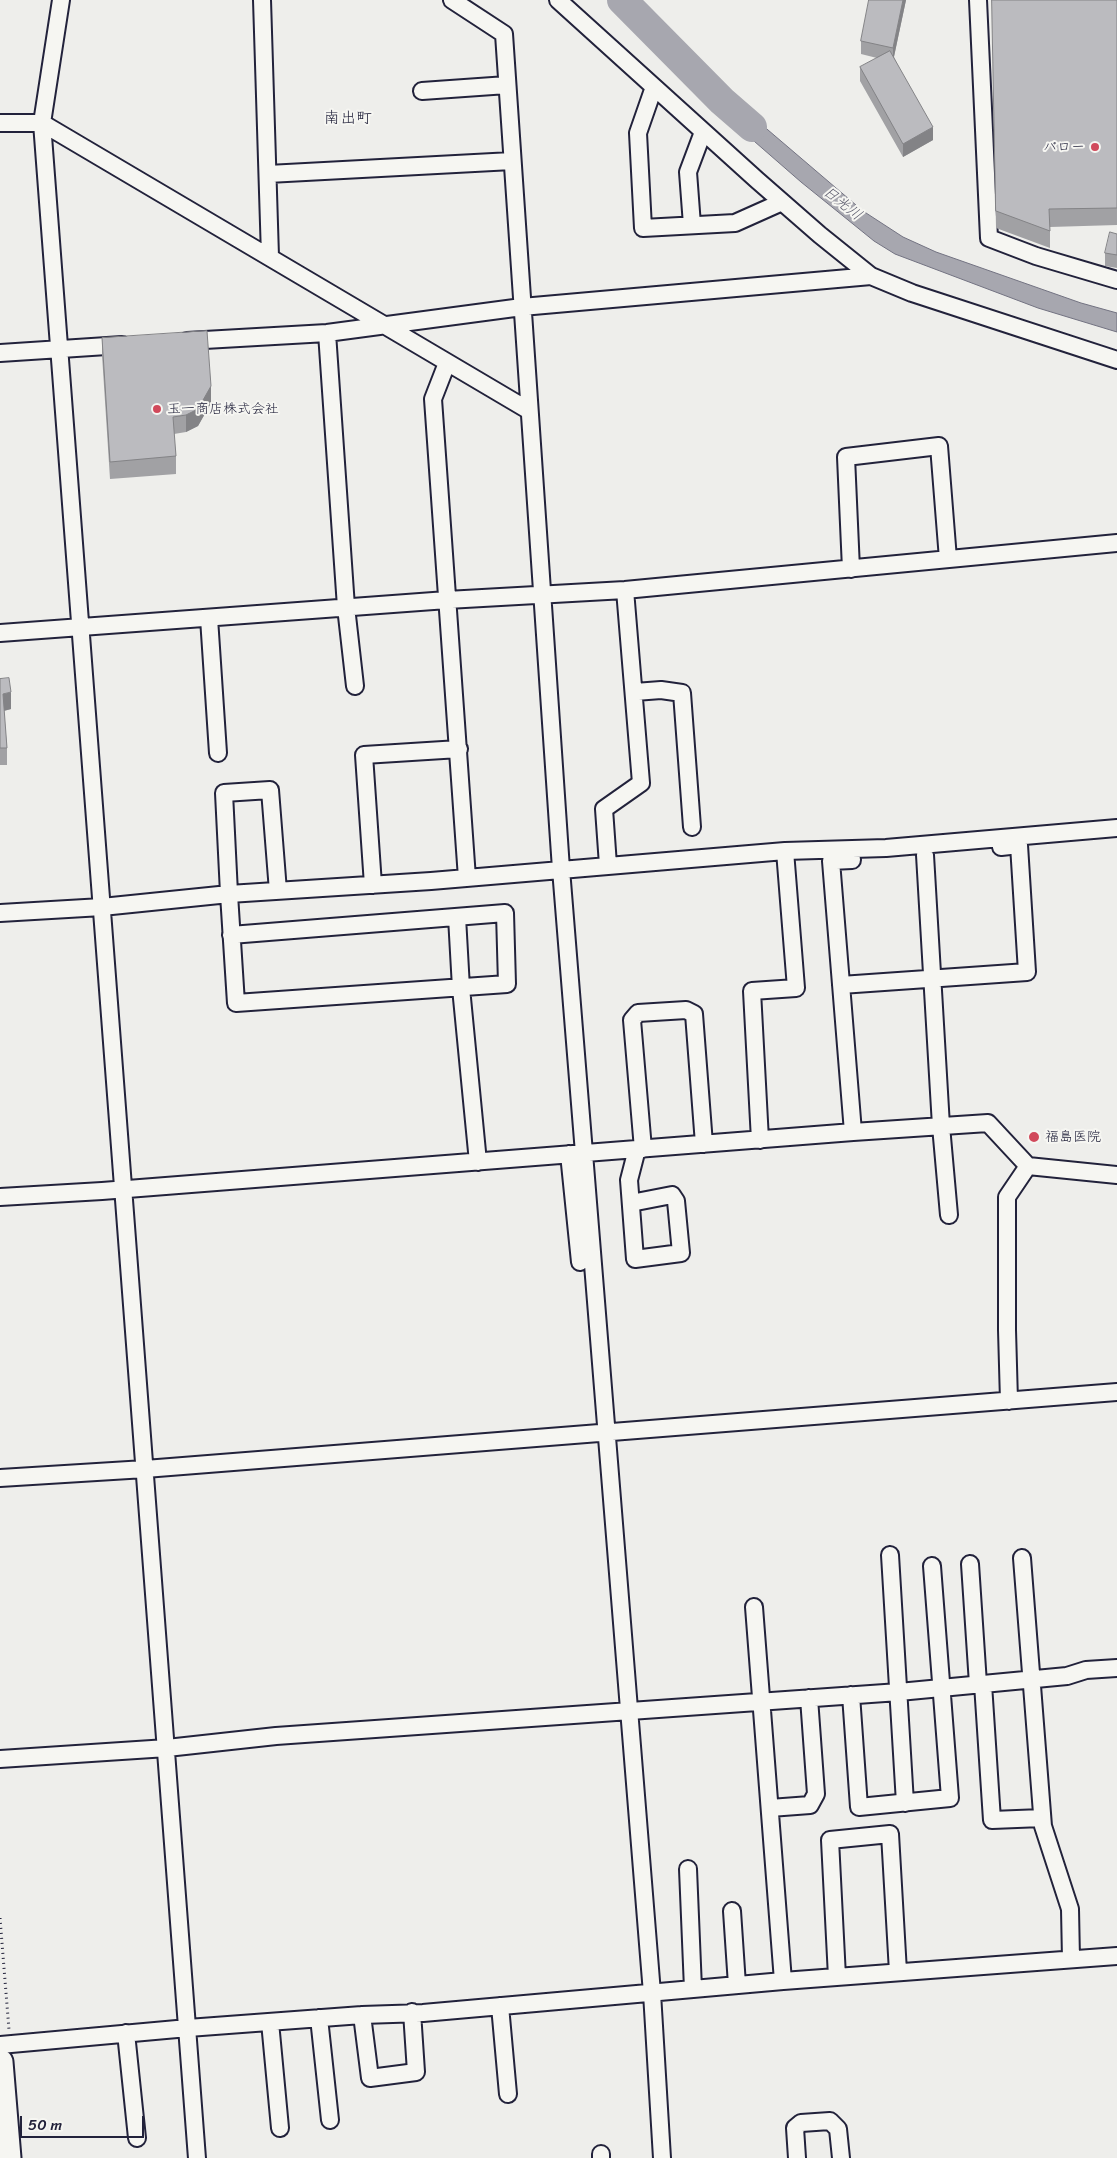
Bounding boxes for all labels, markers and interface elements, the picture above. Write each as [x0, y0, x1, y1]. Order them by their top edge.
district label: 南出町 [324, 109, 372, 129]
place label: バロー [1043, 139, 1085, 155]
marker: バロー [1089, 141, 1101, 153]
water label: 日光川 [819, 183, 865, 225]
place label: 玉一商店株式会社 [167, 401, 279, 417]
marker: 玉一商店株式会社 [151, 403, 163, 415]
place label: 福島医院 [1045, 1129, 1101, 1145]
marker: 福島医院 [1027, 1130, 1041, 1144]
scale bar [22, 2106, 146, 2138]
text: 50 m [28, 2112, 62, 2138]

